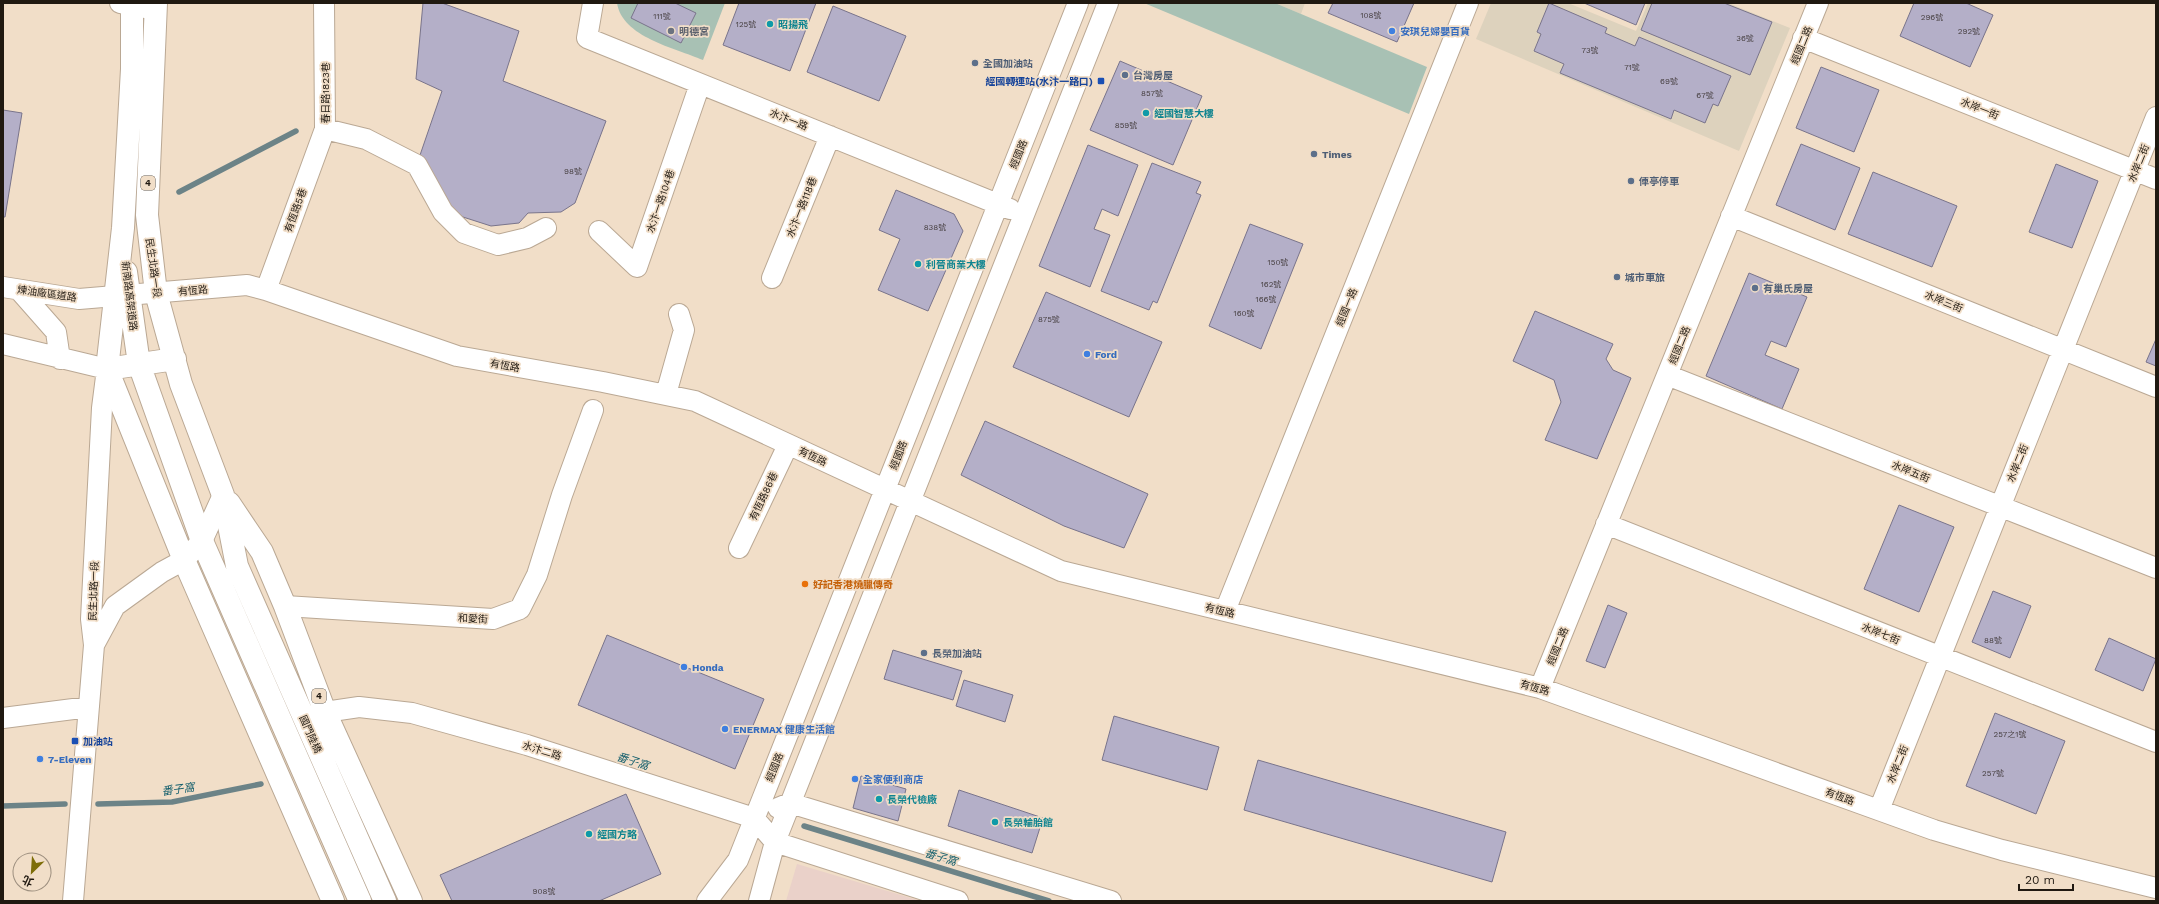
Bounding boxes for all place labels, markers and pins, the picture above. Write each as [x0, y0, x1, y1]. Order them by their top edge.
marker: 昭揚飛 [765, 19, 775, 29]
place label: 昭揚飛 [778, 19, 808, 30]
marker: 明德宮 [666, 26, 676, 36]
place label: 明德宮 [679, 26, 709, 37]
marker: 安琪兒婦嬰百貨 [1387, 26, 1397, 36]
place label: 安琪兒婦嬰百貨 [1400, 26, 1470, 37]
marker: 全國加油站 [970, 58, 980, 68]
place label: 全國加油站 [983, 58, 1033, 69]
marker: 台灣房屋 [1120, 70, 1130, 80]
place label: 台灣房屋 [1133, 70, 1173, 81]
place label: 經國轉運站(水汴一路口) [985, 76, 1093, 87]
marker: 經國轉運站(水汴一路口) [1096, 76, 1106, 86]
marker: 經國智慧大樓 [1141, 108, 1151, 118]
place label: 經國智慧大樓 [1154, 108, 1214, 119]
marker: Times [1309, 149, 1319, 159]
place label: Times [1322, 149, 1353, 160]
marker: 俥亭停車 [1626, 176, 1636, 186]
place label: 俥亭停車 [1638, 176, 1679, 187]
marker: 利晉商業大樓 [913, 259, 923, 269]
place label: 利晉商業大樓 [925, 259, 986, 270]
marker: 城市車旅 [1612, 272, 1622, 282]
place label: 城市車旅 [1625, 272, 1665, 283]
marker: 有巢氏房屋 [1750, 283, 1760, 293]
place label: 有巢氏房屋 [1763, 283, 1813, 294]
marker: Ford [1082, 349, 1092, 359]
place label: Ford [1095, 349, 1117, 360]
marker: 好記香港燒臘傳奇 [800, 579, 810, 589]
place label: 好記香港燒臘傳奇 [813, 579, 893, 590]
marker: 長榮加油站 [919, 648, 929, 658]
place label: 長榮加油站 [932, 648, 982, 659]
marker: Honda [679, 662, 689, 672]
place label: Honda [692, 662, 724, 673]
marker: ENERMAX 健康生活館 [720, 724, 730, 734]
place label: ENERMAX 健康生活館 [733, 724, 835, 735]
marker: 加油站 [70, 736, 80, 746]
place label: 加油站 [83, 736, 113, 747]
marker: 7-Eleven [35, 754, 45, 764]
place label: 7-Eleven [48, 754, 92, 765]
marker: 全家便利商店 [850, 774, 860, 784]
place label: 全家便利商店 [863, 774, 923, 785]
marker: 長榮代檢廠 [874, 794, 884, 804]
place label: 長榮代檢廠 [887, 794, 937, 805]
marker: 長榮輪胎館 [990, 817, 1000, 827]
place label: 長榮輪胎館 [1003, 817, 1053, 828]
marker: 經國方略 [584, 829, 594, 839]
place label: 經國方略 [597, 829, 637, 840]

